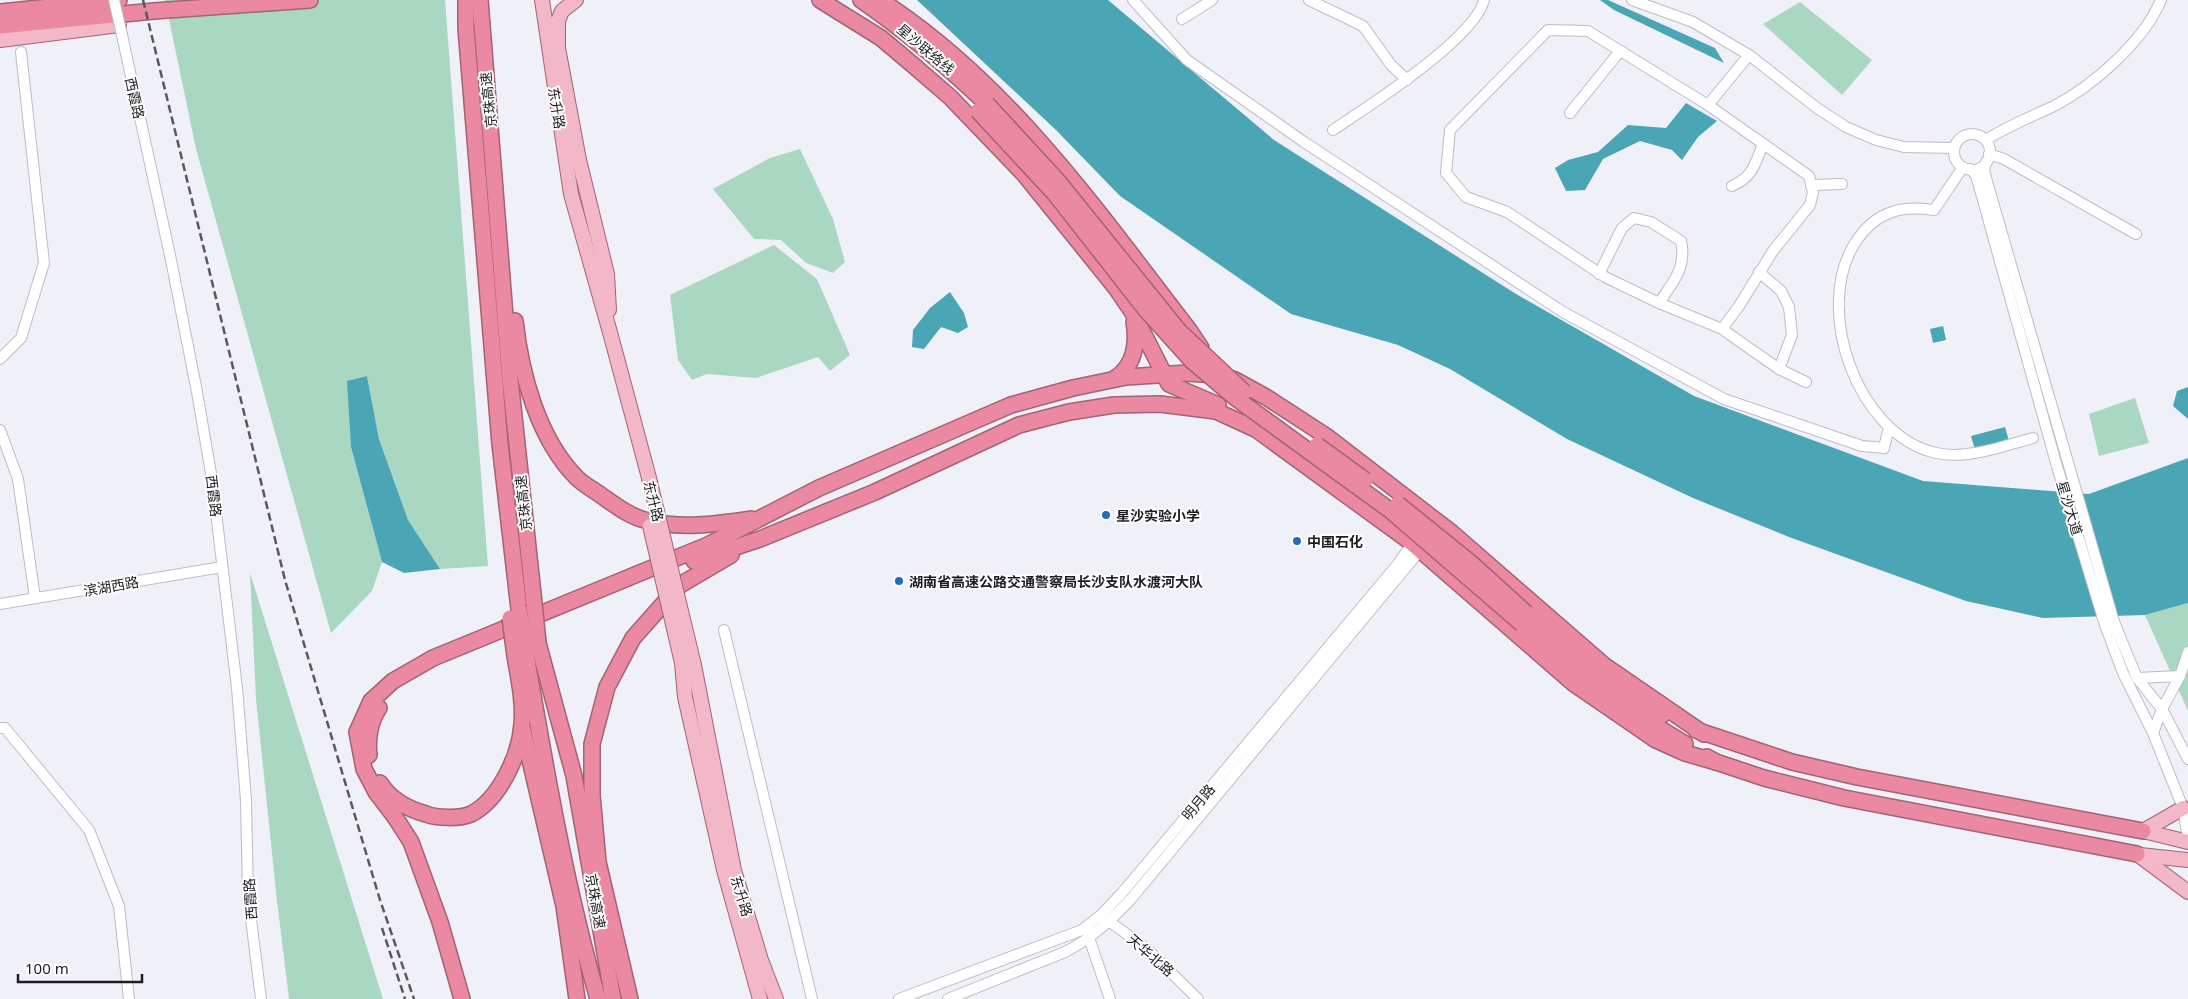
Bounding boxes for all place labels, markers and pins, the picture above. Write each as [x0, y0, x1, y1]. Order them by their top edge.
place label: 星沙实验小学 [1116, 506, 1200, 525]
marker: 星沙实验小学 [1100, 509, 1112, 521]
place label: 中国石化 [1307, 532, 1363, 551]
marker: 中国石化 [1291, 535, 1303, 547]
place label: 湖南省高速公路交通警察局长沙支队水渡河大队 [909, 572, 1203, 591]
marker: 湖南省高速公路交通警察局长沙支队水渡河大队 [893, 575, 905, 587]

